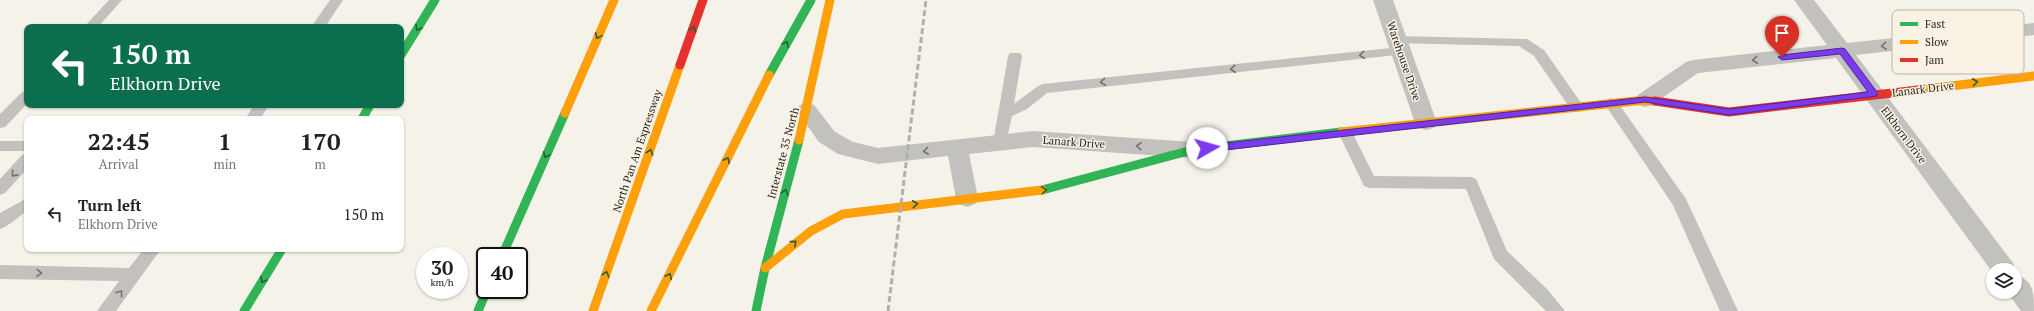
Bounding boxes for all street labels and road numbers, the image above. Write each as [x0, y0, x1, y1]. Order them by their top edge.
street label: Warehouse Drive [1384, 20, 1424, 103]
street label: Lanark Drive [1891, 78, 1955, 100]
street label: North Pan Am Expressway [609, 87, 665, 214]
street label: Elkhorn Drive [1878, 104, 1930, 167]
street label: Interstate 35 North [764, 105, 802, 200]
street label: Lanark Drive [1042, 133, 1106, 151]

